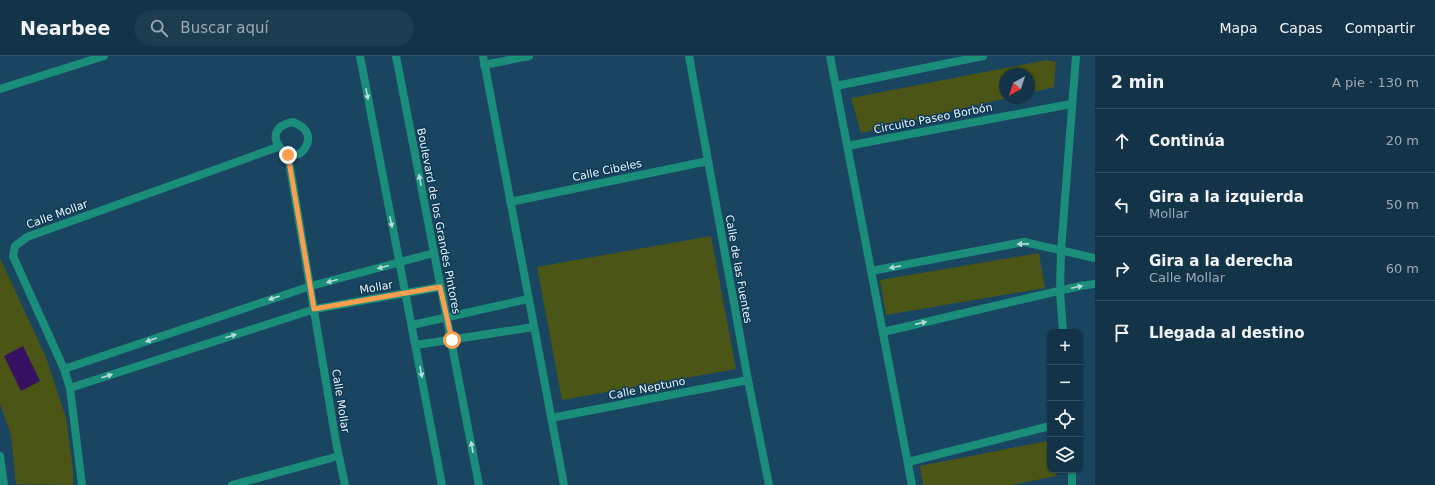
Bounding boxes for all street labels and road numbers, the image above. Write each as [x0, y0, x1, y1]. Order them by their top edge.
street label: Circuito Paseo Borbón [873, 101, 994, 136]
street label: Boulevard de los Grandes Pintores [414, 127, 463, 316]
street label: Calle Cibeles [571, 157, 643, 184]
street label: Calle Mollar [25, 197, 90, 232]
street label: Calle de las Fuentes [723, 214, 755, 325]
street label: Mollar [358, 278, 394, 297]
street label: Calle Mollar [329, 368, 352, 434]
street label: Calle Neptuno [608, 375, 687, 402]

